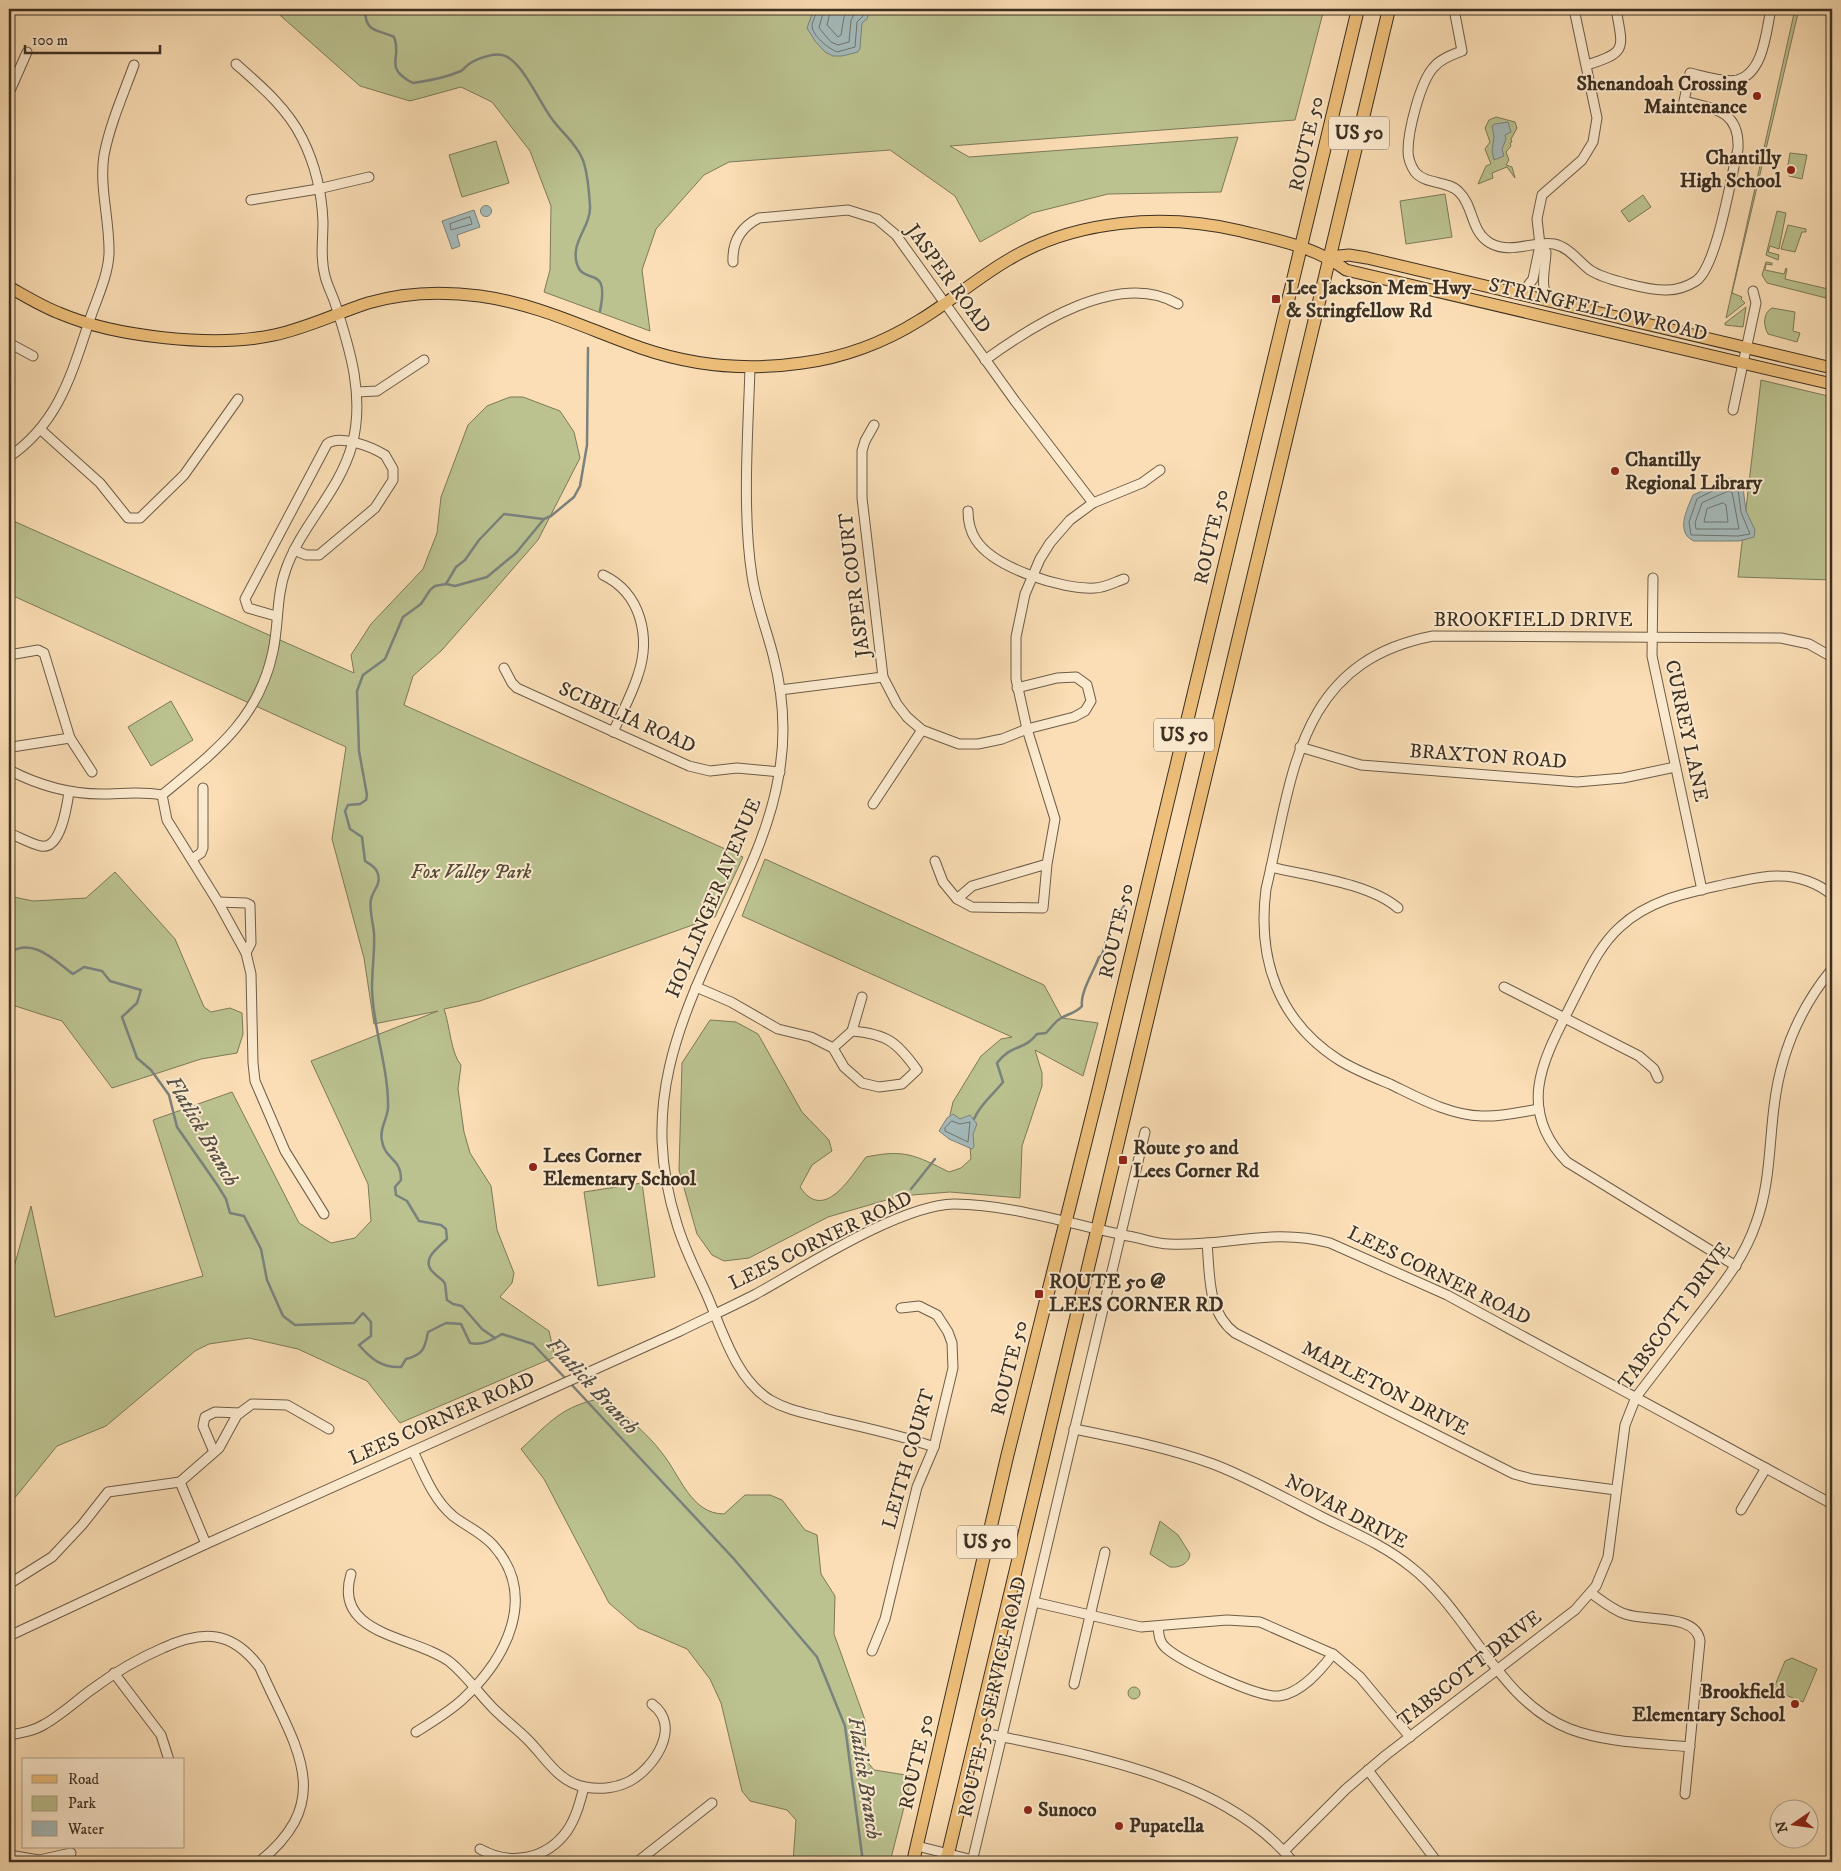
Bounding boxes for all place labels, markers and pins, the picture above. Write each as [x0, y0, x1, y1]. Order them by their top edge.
place label: Shenandoah Crossing Maintenance [1576, 72, 1748, 120]
marker: Shenandoah Crossing Maintenance [1751, 90, 1763, 102]
place label: Chantilly High School [1680, 146, 1782, 194]
marker: Chantilly High School [1785, 164, 1797, 176]
place label: Lee Jackson Mem Hwy & Stringfellow Rd [1286, 276, 1472, 324]
marker: Lee Jackson Mem Hwy & Stringfellow Rd [1270, 293, 1282, 305]
place label: Chantilly Regional Library [1625, 448, 1763, 496]
marker: Chantilly Regional Library [1609, 465, 1621, 477]
place label: Route 50 and Lees Corner Rd [1133, 1136, 1260, 1184]
place label: Lees Corner Elementary School [543, 1144, 697, 1192]
marker: Route 50 and Lees Corner Rd [1117, 1154, 1129, 1166]
marker: Lees Corner Elementary School [527, 1161, 539, 1173]
place label: ROUTE 50 @ LEES CORNER RD [1049, 1270, 1224, 1318]
marker: ROUTE 50 @ LEES CORNER RD [1033, 1288, 1045, 1300]
place label: Brookfield Elementary School [1632, 1680, 1786, 1728]
marker: Brookfield Elementary School [1789, 1698, 1801, 1710]
place label: Sunoco [1038, 1798, 1097, 1823]
marker: Sunoco [1022, 1804, 1034, 1816]
place label: Pupatella [1129, 1814, 1205, 1839]
marker: Pupatella [1113, 1820, 1125, 1832]

